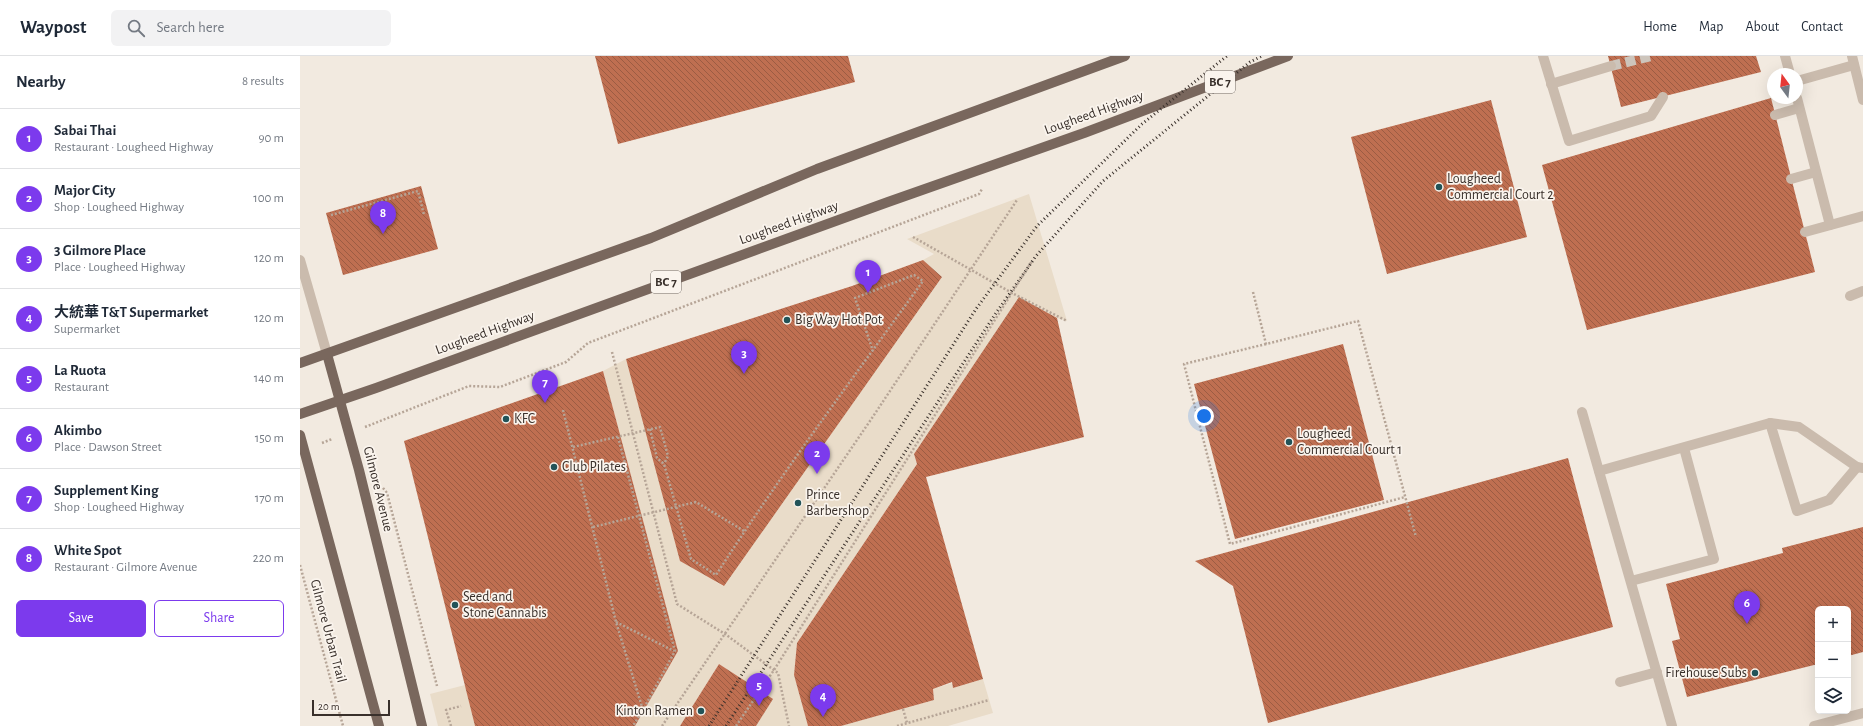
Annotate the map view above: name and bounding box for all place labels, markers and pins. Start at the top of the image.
place label: Lougheed Commercial Court 2 [1447,172,1554,202]
marker: Lougheed Commercial Court 2 [1434,182,1444,192]
pin: 8 [370,201,396,234]
pin: 1 [855,260,881,293]
place label: Big Way Hot Pot [795,313,883,327]
marker: Big Way Hot Pot [782,315,792,325]
pin: 3 [731,341,757,374]
pin: 7 [532,370,558,403]
place label: KFC [514,412,535,426]
marker: KFC [501,414,511,424]
place label: Lougheed Commercial Court 1 [1297,427,1402,457]
marker: Lougheed Commercial Court 1 [1284,437,1294,447]
pin: 2 [804,441,830,474]
place label: Club Pilates [562,460,626,474]
marker: Club Pilates [549,462,559,472]
place label: Prince Barbershop [806,488,869,518]
marker: Prince Barbershop [793,498,803,508]
place label: Seed and Stone Cannabis [463,590,547,620]
pin: 6 [1734,591,1760,624]
marker: Seed and Stone Cannabis [450,600,460,610]
place label: Firehouse Subs [1665,666,1747,680]
marker: Firehouse Subs [1750,668,1760,678]
pin: 5 [746,673,772,706]
pin: 4 [810,684,836,717]
place label: Kinton Ramen [615,704,693,718]
marker: Kinton Ramen [696,706,706,716]

